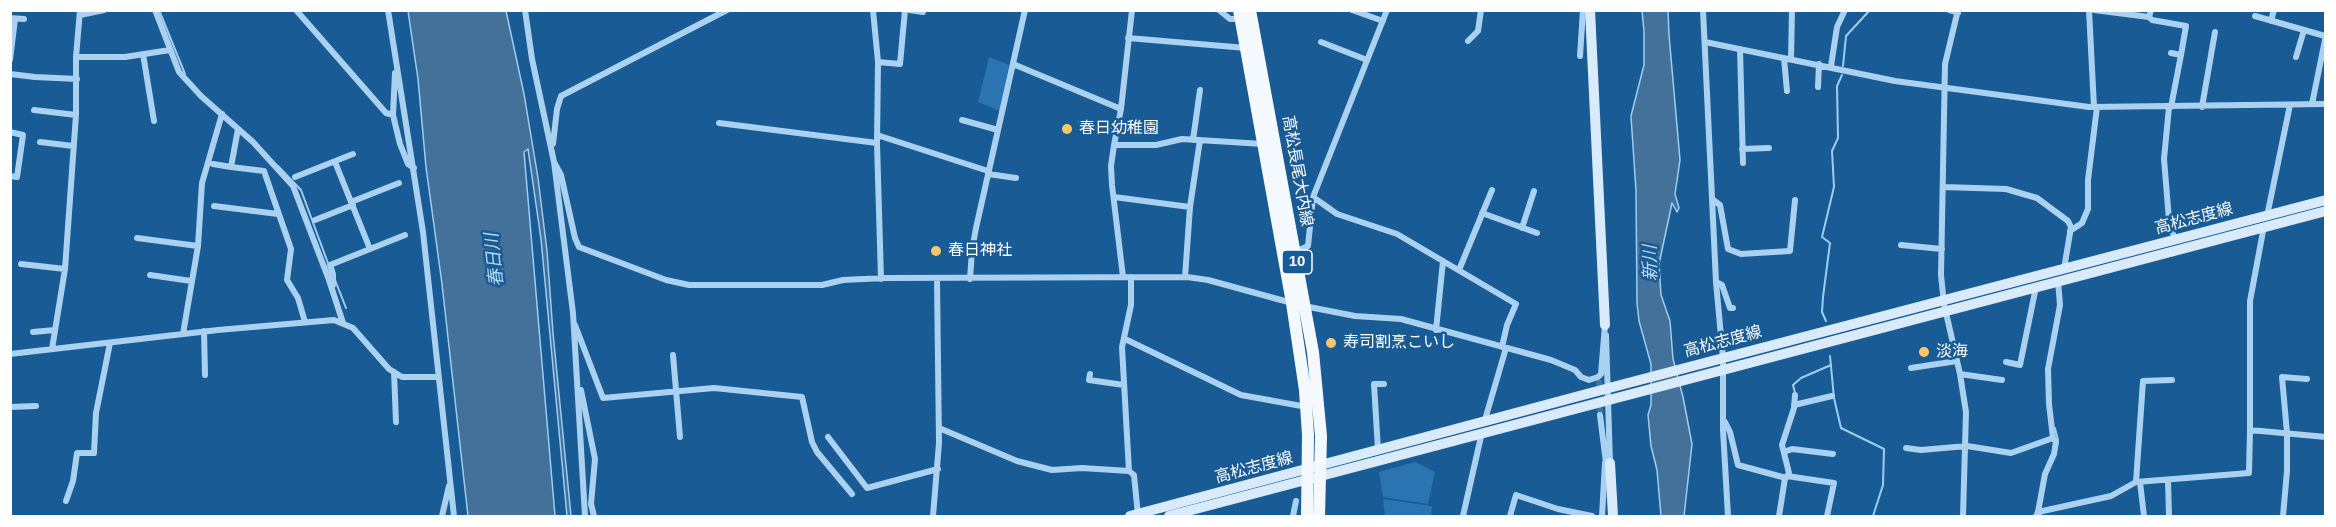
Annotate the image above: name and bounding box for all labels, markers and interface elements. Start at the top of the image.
street label: 高松長尾大内線 [1278,114,1316,228]
place label: 春日幼稚園 [1079,119,1159,139]
marker: 春日幼稚園 [1060,122,1074,136]
street label: 高松志度線 [2153,199,2235,239]
water label: 春日川 [481,232,509,288]
place label: 春日神社 [948,241,1012,261]
marker: 春日神社 [929,244,943,258]
water label: 新川 [1640,245,1662,281]
road number: 10 [1282,250,1312,274]
street label: 高松志度線 [1682,322,1764,362]
place label: 寿司割烹こいし [1343,333,1455,353]
marker: 寿司割烹こいし [1324,336,1338,350]
place label: 淡海 [1936,342,1968,362]
marker: 淡海 [1917,345,1931,359]
street label: 高松志度線 [1213,448,1295,488]

